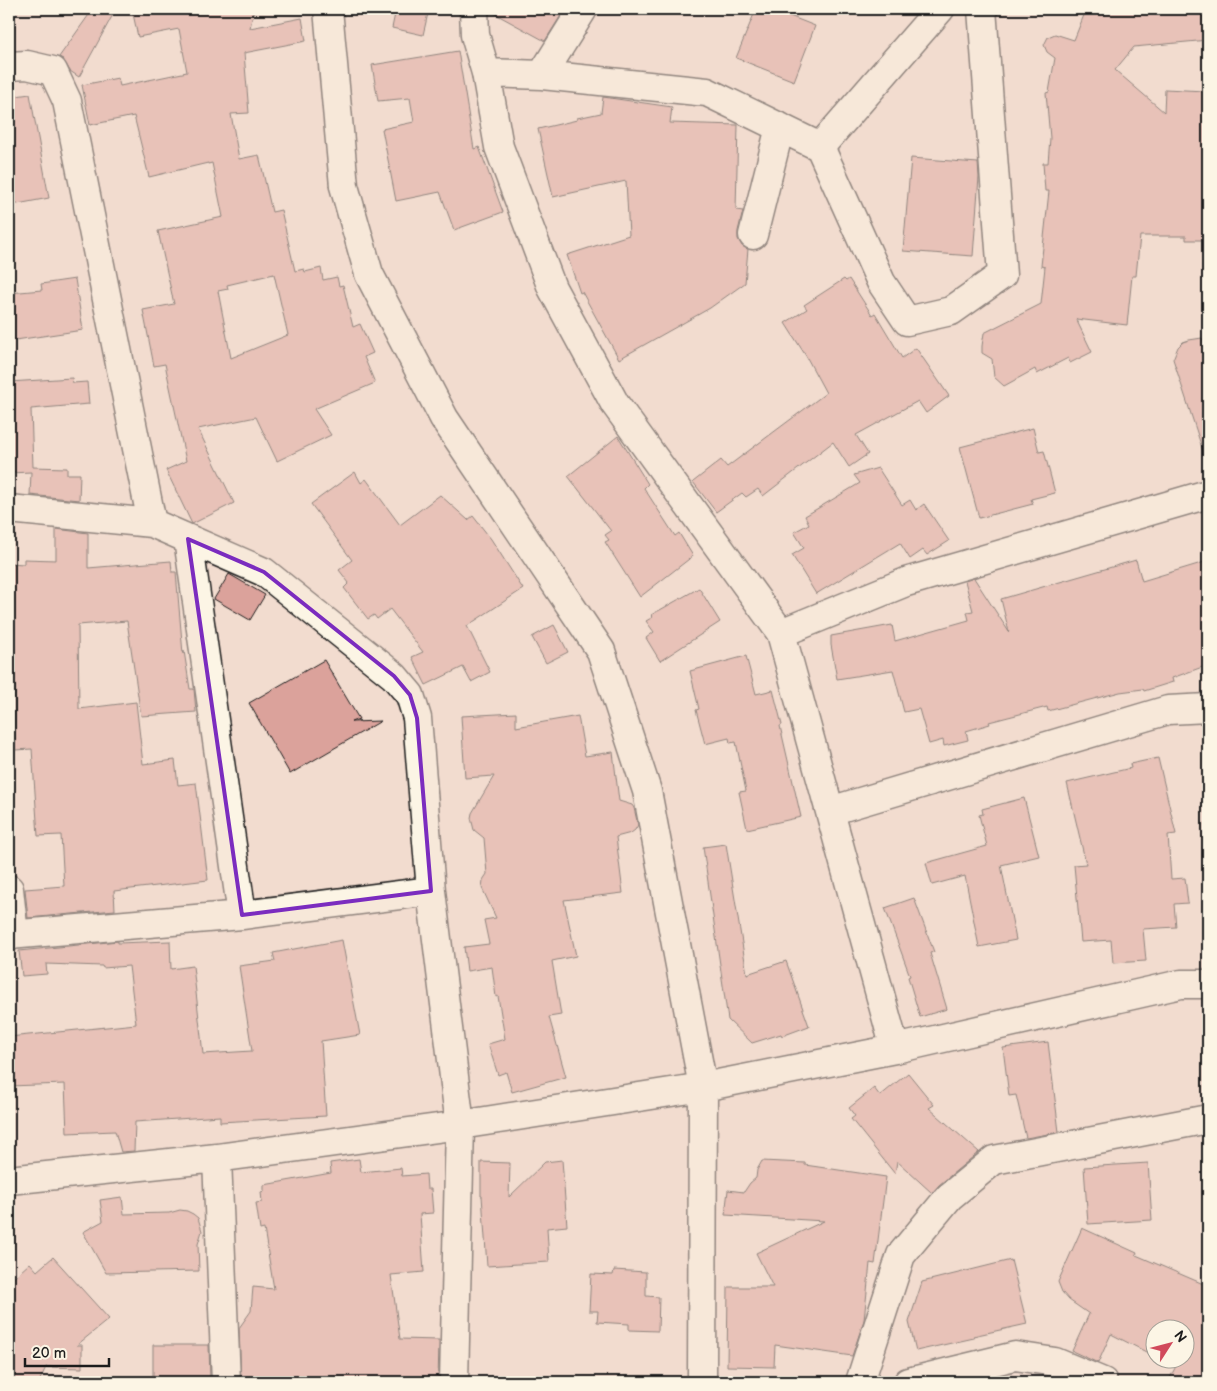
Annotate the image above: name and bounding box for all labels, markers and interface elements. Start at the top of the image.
north arrow [1144,1318,1194,1368]
text: N [1170,1327,1190,1346]
scale bar [25,1336,109,1368]
text: 20 m [32,1344,66,1363]

